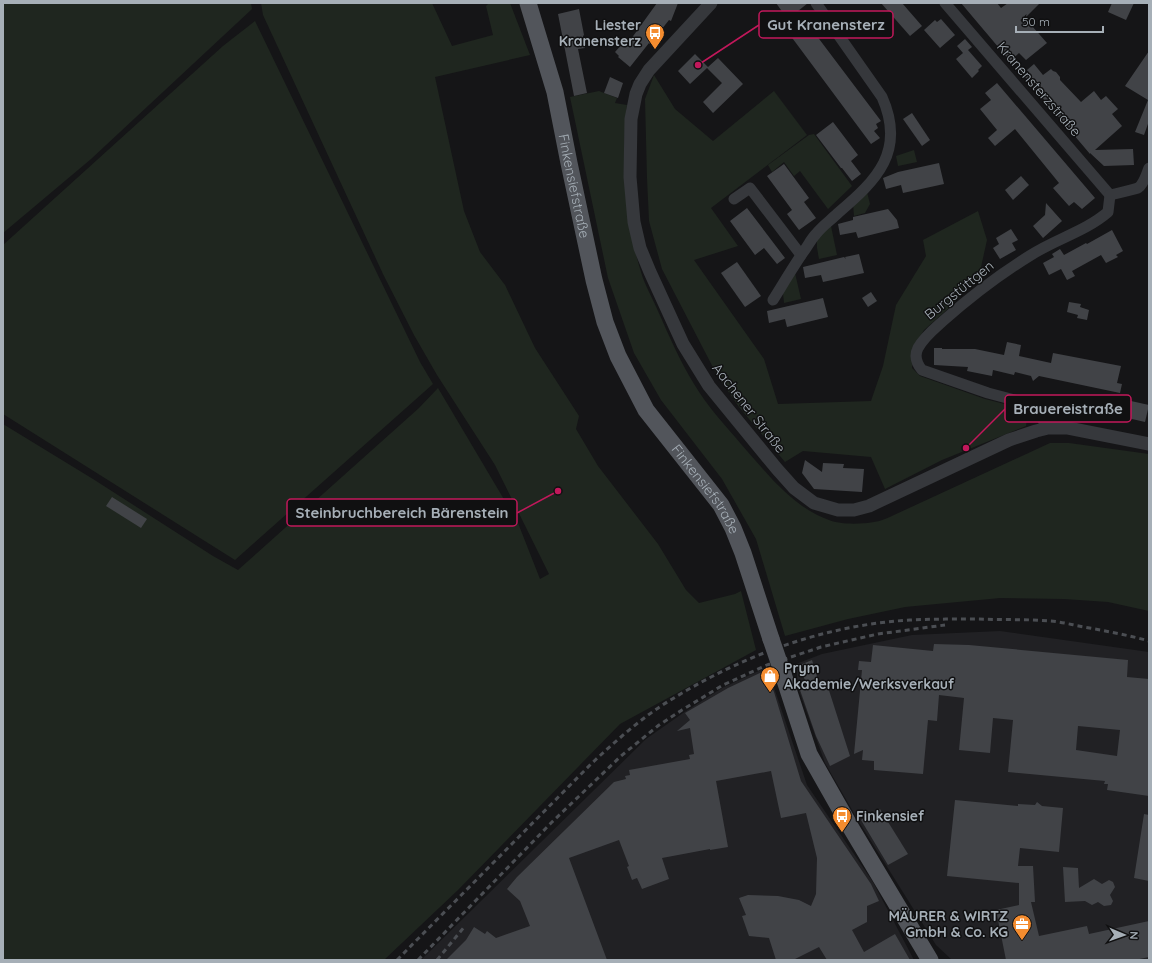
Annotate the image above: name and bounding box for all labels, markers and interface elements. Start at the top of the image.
scale bar [1016,8,1103,34]
callout: Gut Kranensterz [759,11,893,38]
text: 50 m [1022,14,1050,29]
text: Gut Kranensterz [767,15,885,34]
place label: Liester Kranensterz [559,16,641,50]
bus stop icon: Liester Kranensterz [644,22,666,50]
street label: Kranensterzstraße [993,38,1085,140]
street label: Finkensiefstraße [554,132,594,240]
street label: Burgstüttgen [921,257,997,323]
street label: Aachener Straße [708,360,790,457]
callout: Brauereistraße [1005,395,1131,422]
text: Brauereistraße [1013,399,1123,418]
street label: Finkensiefstraße [668,441,743,537]
callout: Steinbruchbereich Bärenstein [287,499,517,526]
text: Steinbruchbereich Bärenstein [295,503,509,522]
place label: Prym Akademie/Werksverkauf [784,659,955,693]
shop icon: Prym Akademie/Werksverkauf [759,665,781,693]
bus stop icon: Finkensief [831,805,853,833]
place label: Finkensief [856,807,925,825]
place label: MÄURER & WIRTZ GmbH & Co. KG [888,907,1008,941]
office icon: MÄURER & WIRTZ GmbH & Co. KG [1011,913,1033,941]
north arrow [1104,915,1144,955]
text: N [1127,931,1141,940]

